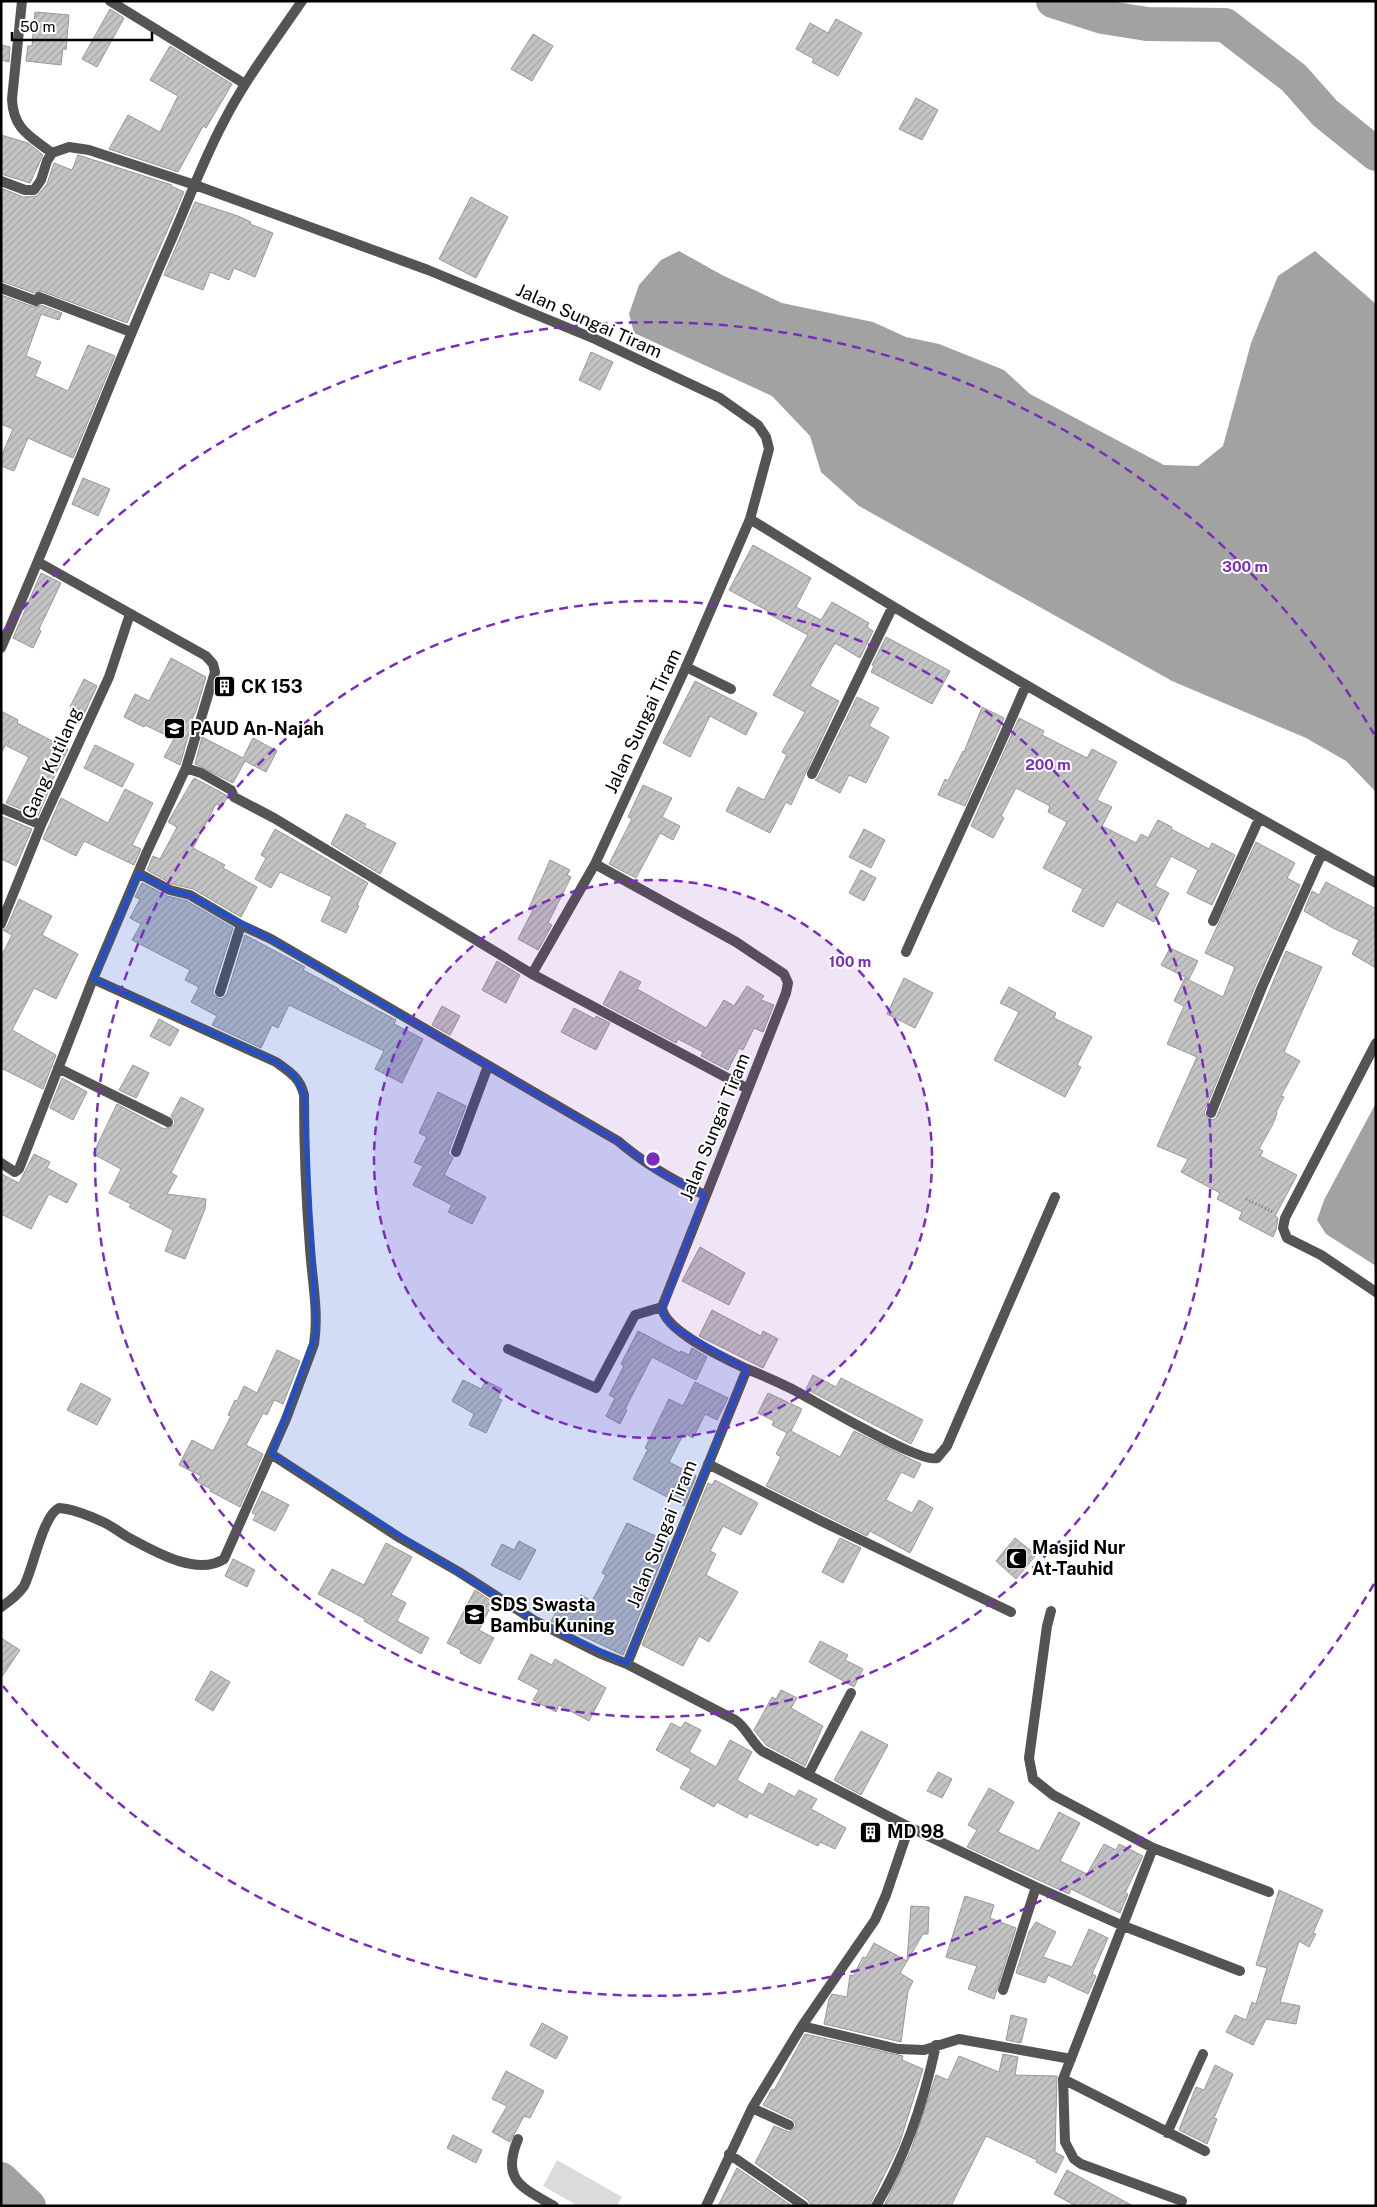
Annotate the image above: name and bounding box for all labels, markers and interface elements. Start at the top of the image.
scale bar [12,10,152,42]
text: 50 m [20,18,55,35]
street label: Jalan Sungai Tiram [513,279,665,362]
text: 300 m [1222,558,1268,575]
street label: Jalan Sungai Tiram [600,645,685,796]
building icon: CK 153 [213,675,237,699]
place label: CK 153 [241,676,303,697]
street label: Gang Kutilang [18,704,85,822]
school or university icon: PAUD An-Najah [162,717,186,741]
place label: PAUD An-Najah [190,718,324,739]
text: 200 m [1025,756,1071,773]
text: 100 m [829,953,871,970]
street label: Jalan Sungai Tiram [675,1050,754,1204]
centre of rings [644,1150,662,1168]
street label: Jalan Sungai Tiram [622,1457,701,1611]
place label: Masjid Nur At-Tauhid [1032,1537,1126,1579]
mosque icon: Masjid Nur At-Tauhid [1004,1546,1028,1570]
place label: SDS Swasta Bambu Kuning [490,1594,615,1636]
school or university icon: SDS Swasta Bambu Kuning [462,1603,486,1627]
building icon: MD 98 [859,1820,883,1844]
place label: MD 98 [887,1821,944,1842]

